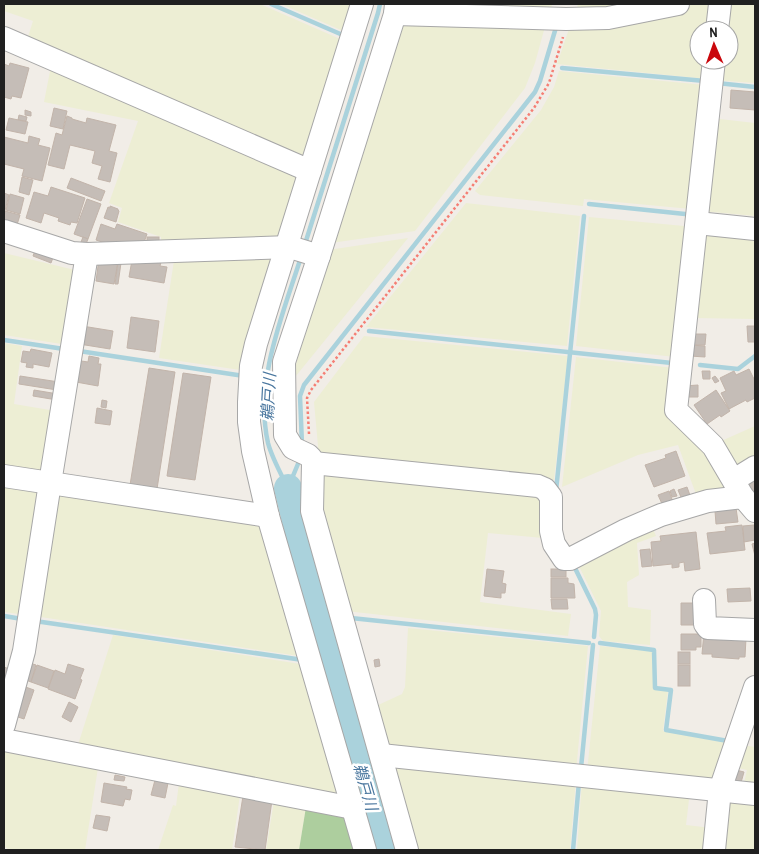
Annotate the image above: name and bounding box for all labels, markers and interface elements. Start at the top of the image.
north arrow [689,20,739,70]
text: N [709,23,718,41]
water label: 鵜戸川 [256,370,280,422]
water label: 鵜戸川 [349,761,384,815]

